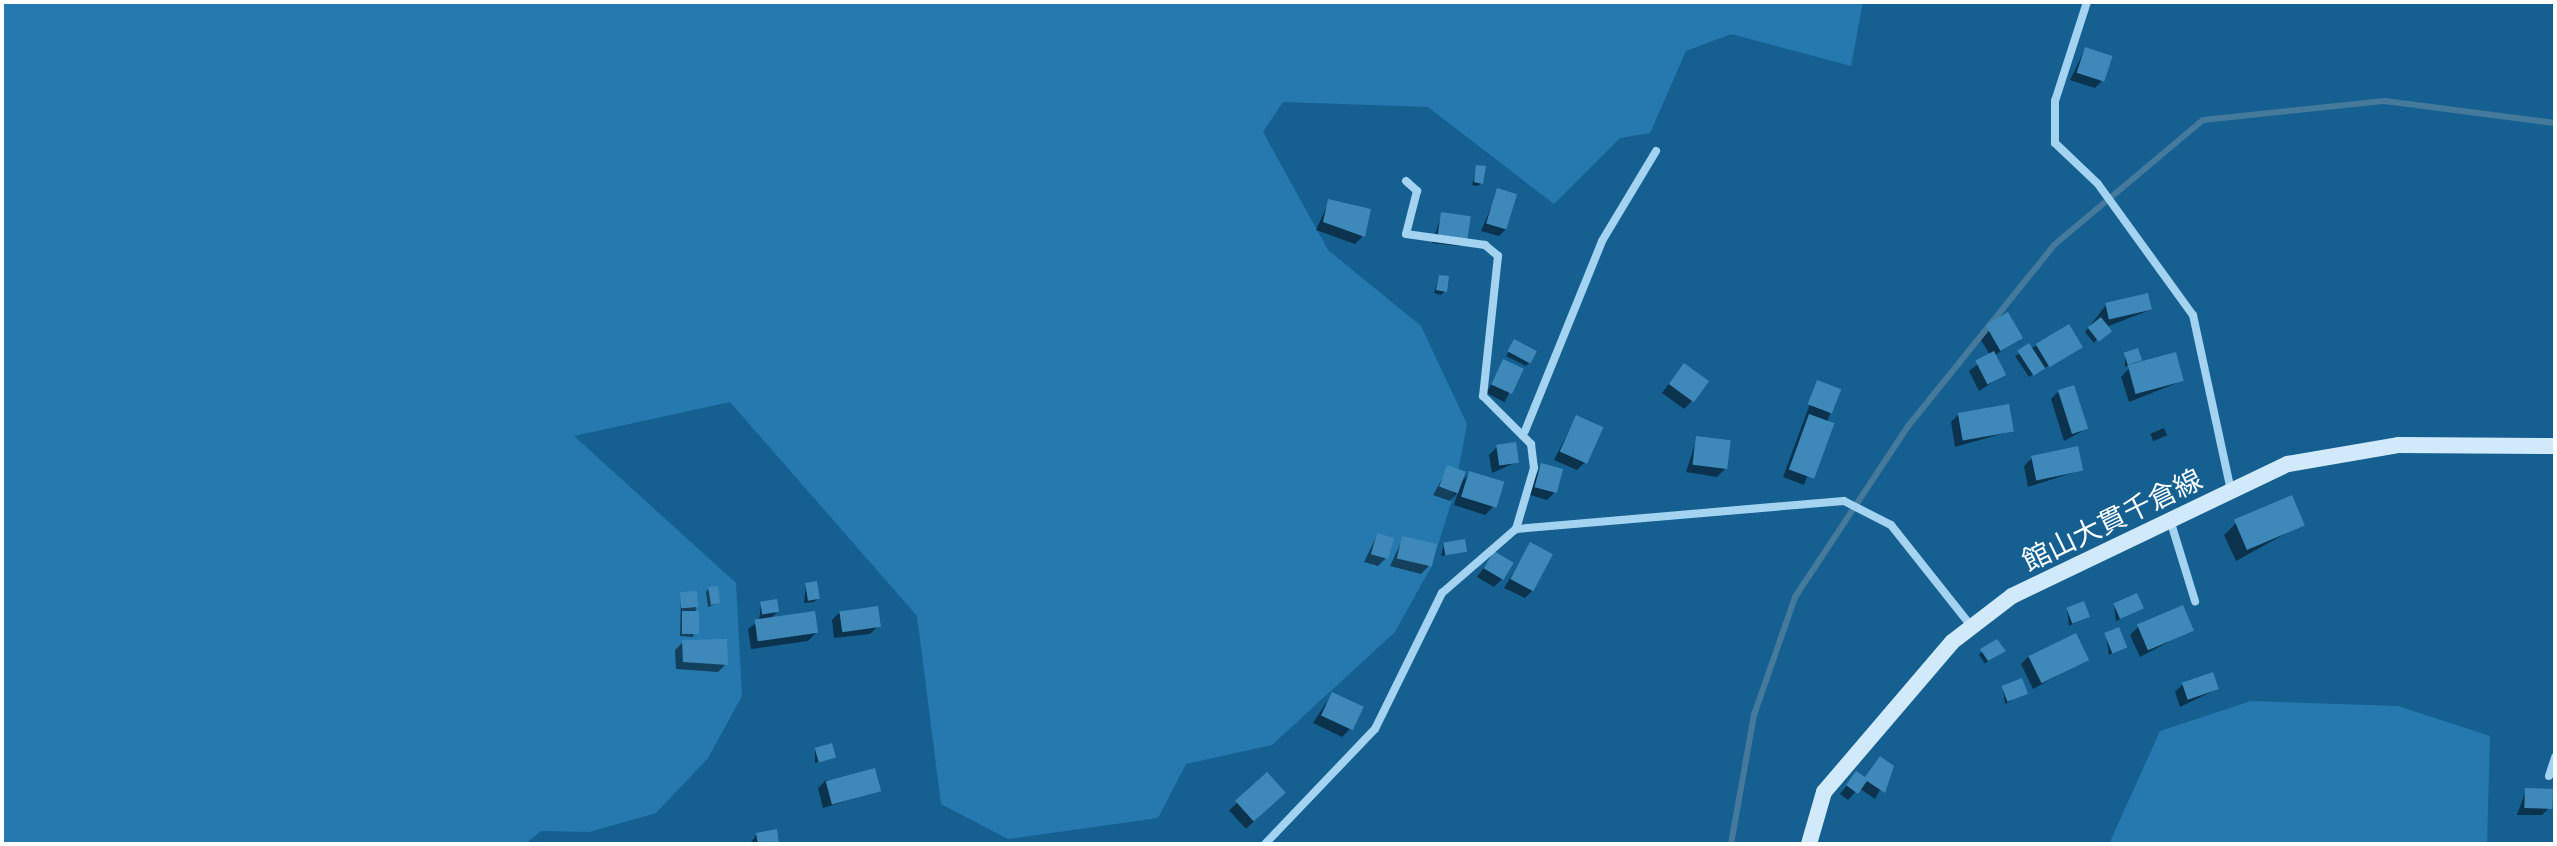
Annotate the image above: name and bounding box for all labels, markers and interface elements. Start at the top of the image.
street label: 館山大貫千倉線 [2017,462,2207,578]

